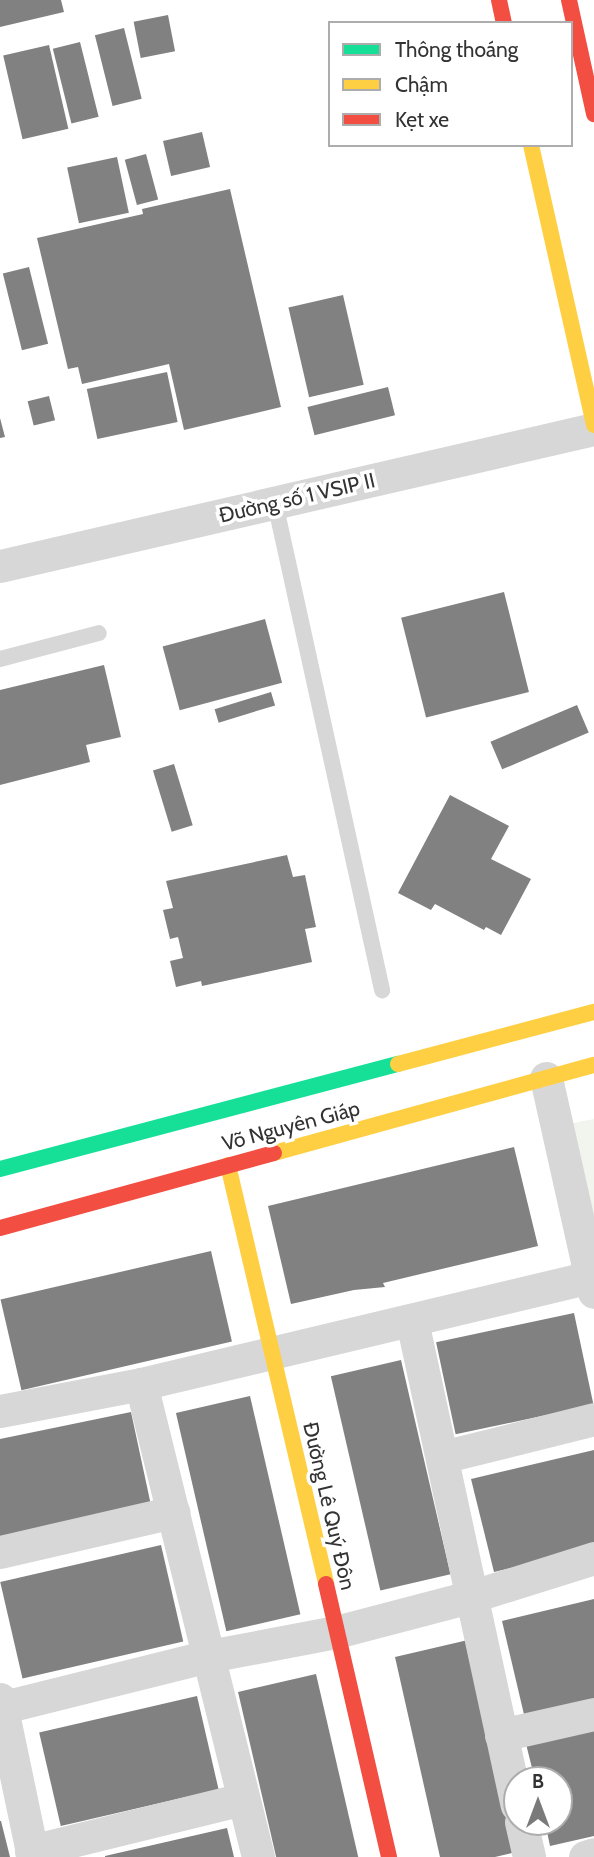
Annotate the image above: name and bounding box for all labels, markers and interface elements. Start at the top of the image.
legend [328,21,573,147]
text: Thông thoáng [395,37,518,62]
text: Chậm [395,72,448,97]
text: Kẹt xe [395,107,449,132]
street label: Đường số 1 VSIP II [217,468,377,528]
street label: Võ Nguyên Giáp [219,1096,363,1156]
street label: Đường Lê Quý Đôn [297,1420,361,1592]
north arrow [503,1766,573,1836]
text: B [532,1770,544,1793]

